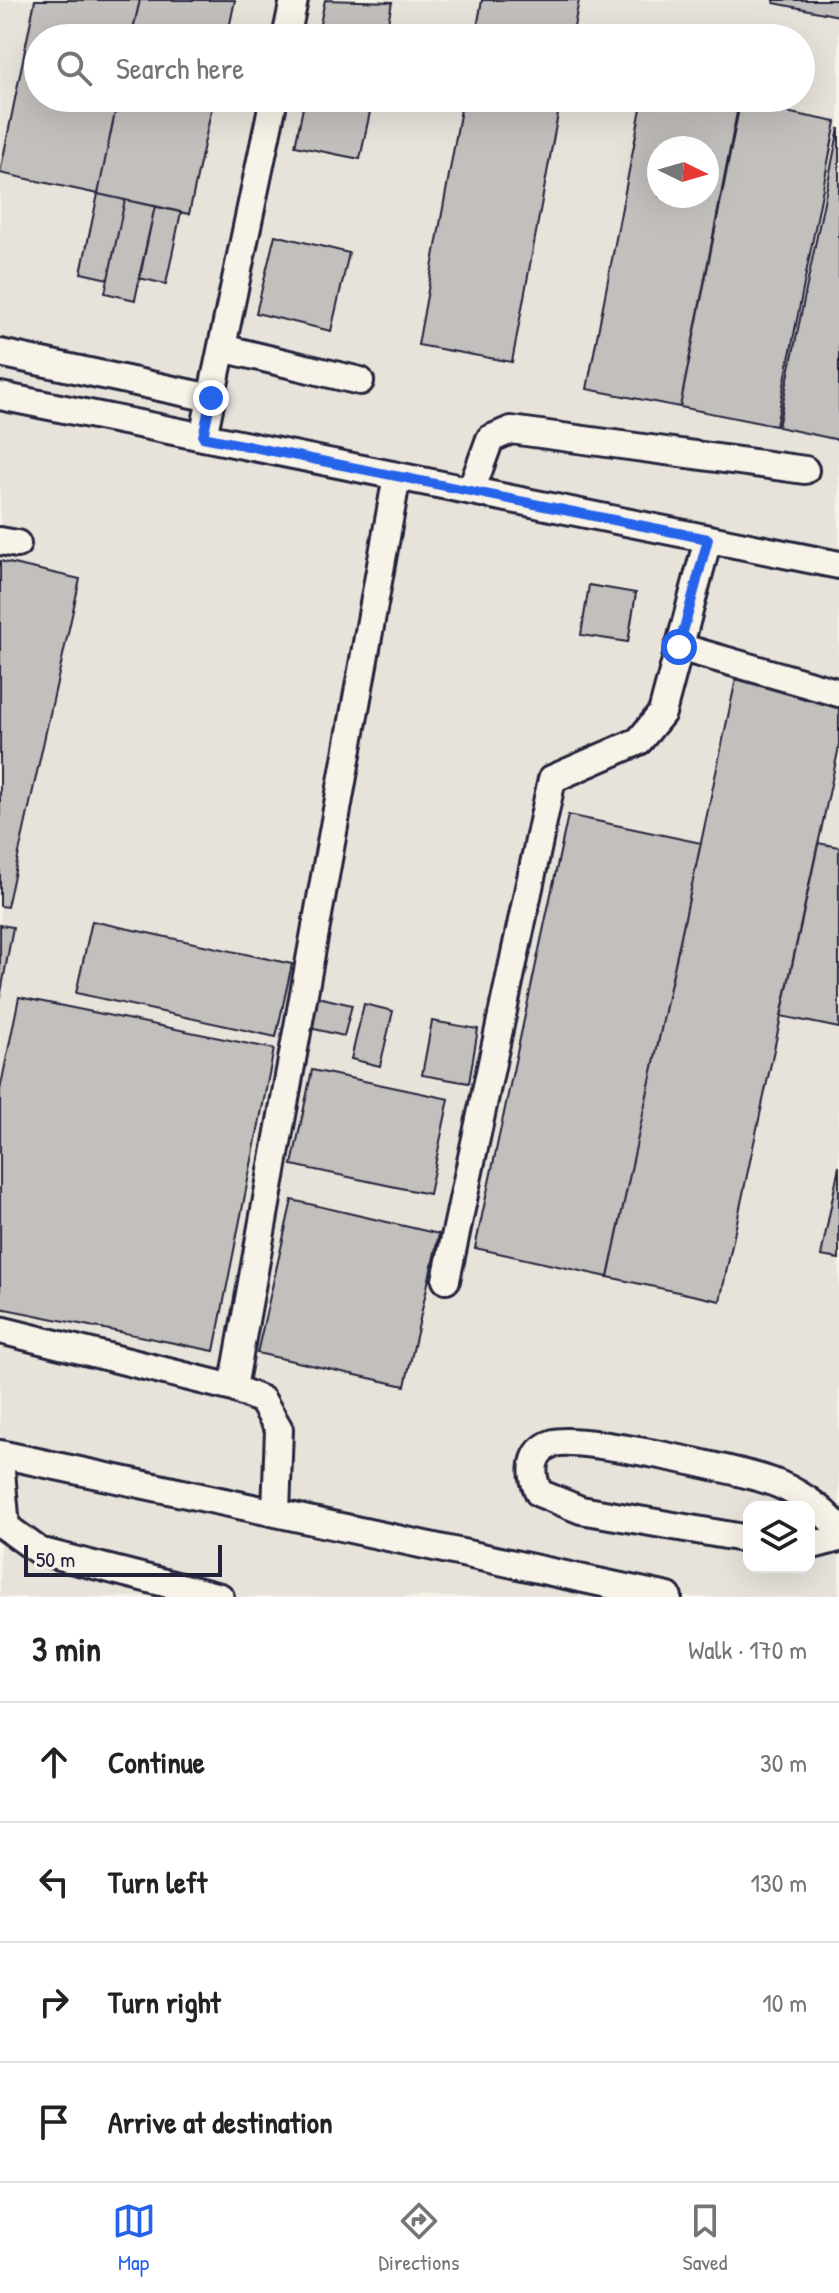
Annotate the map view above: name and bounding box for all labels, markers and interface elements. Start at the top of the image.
search box [24,24,815,112]
icon: search [52,46,96,90]
text: Search here [116,48,244,88]
north arrow [647,136,719,208]
route end [193,380,229,416]
route start [661,629,697,665]
map controls [743,1501,815,1573]
button: layers [743,1501,815,1573]
scale bar [24,1541,222,1577]
text: 50 m [36,1544,75,1574]
text: 3 min [32,1626,101,1672]
text: Walk · 170 m [688,1632,807,1667]
icon: ahead [32,1740,76,1784]
text: Continue [108,1742,205,1782]
text: 30 m [760,1745,807,1780]
icon: left [32,1860,76,1904]
text: Turn left [108,1862,207,1902]
text: 130 m [751,1865,807,1900]
icon: right [32,1980,76,2024]
text: Turn right [108,1982,221,2022]
text: 10 m [762,1985,807,2020]
icon: arrive [32,2100,76,2144]
text: Arrive at destination [108,2102,333,2142]
tab: Map [112,2199,156,2277]
tab: Directions [379,2199,460,2277]
tab: Saved [683,2199,727,2277]

